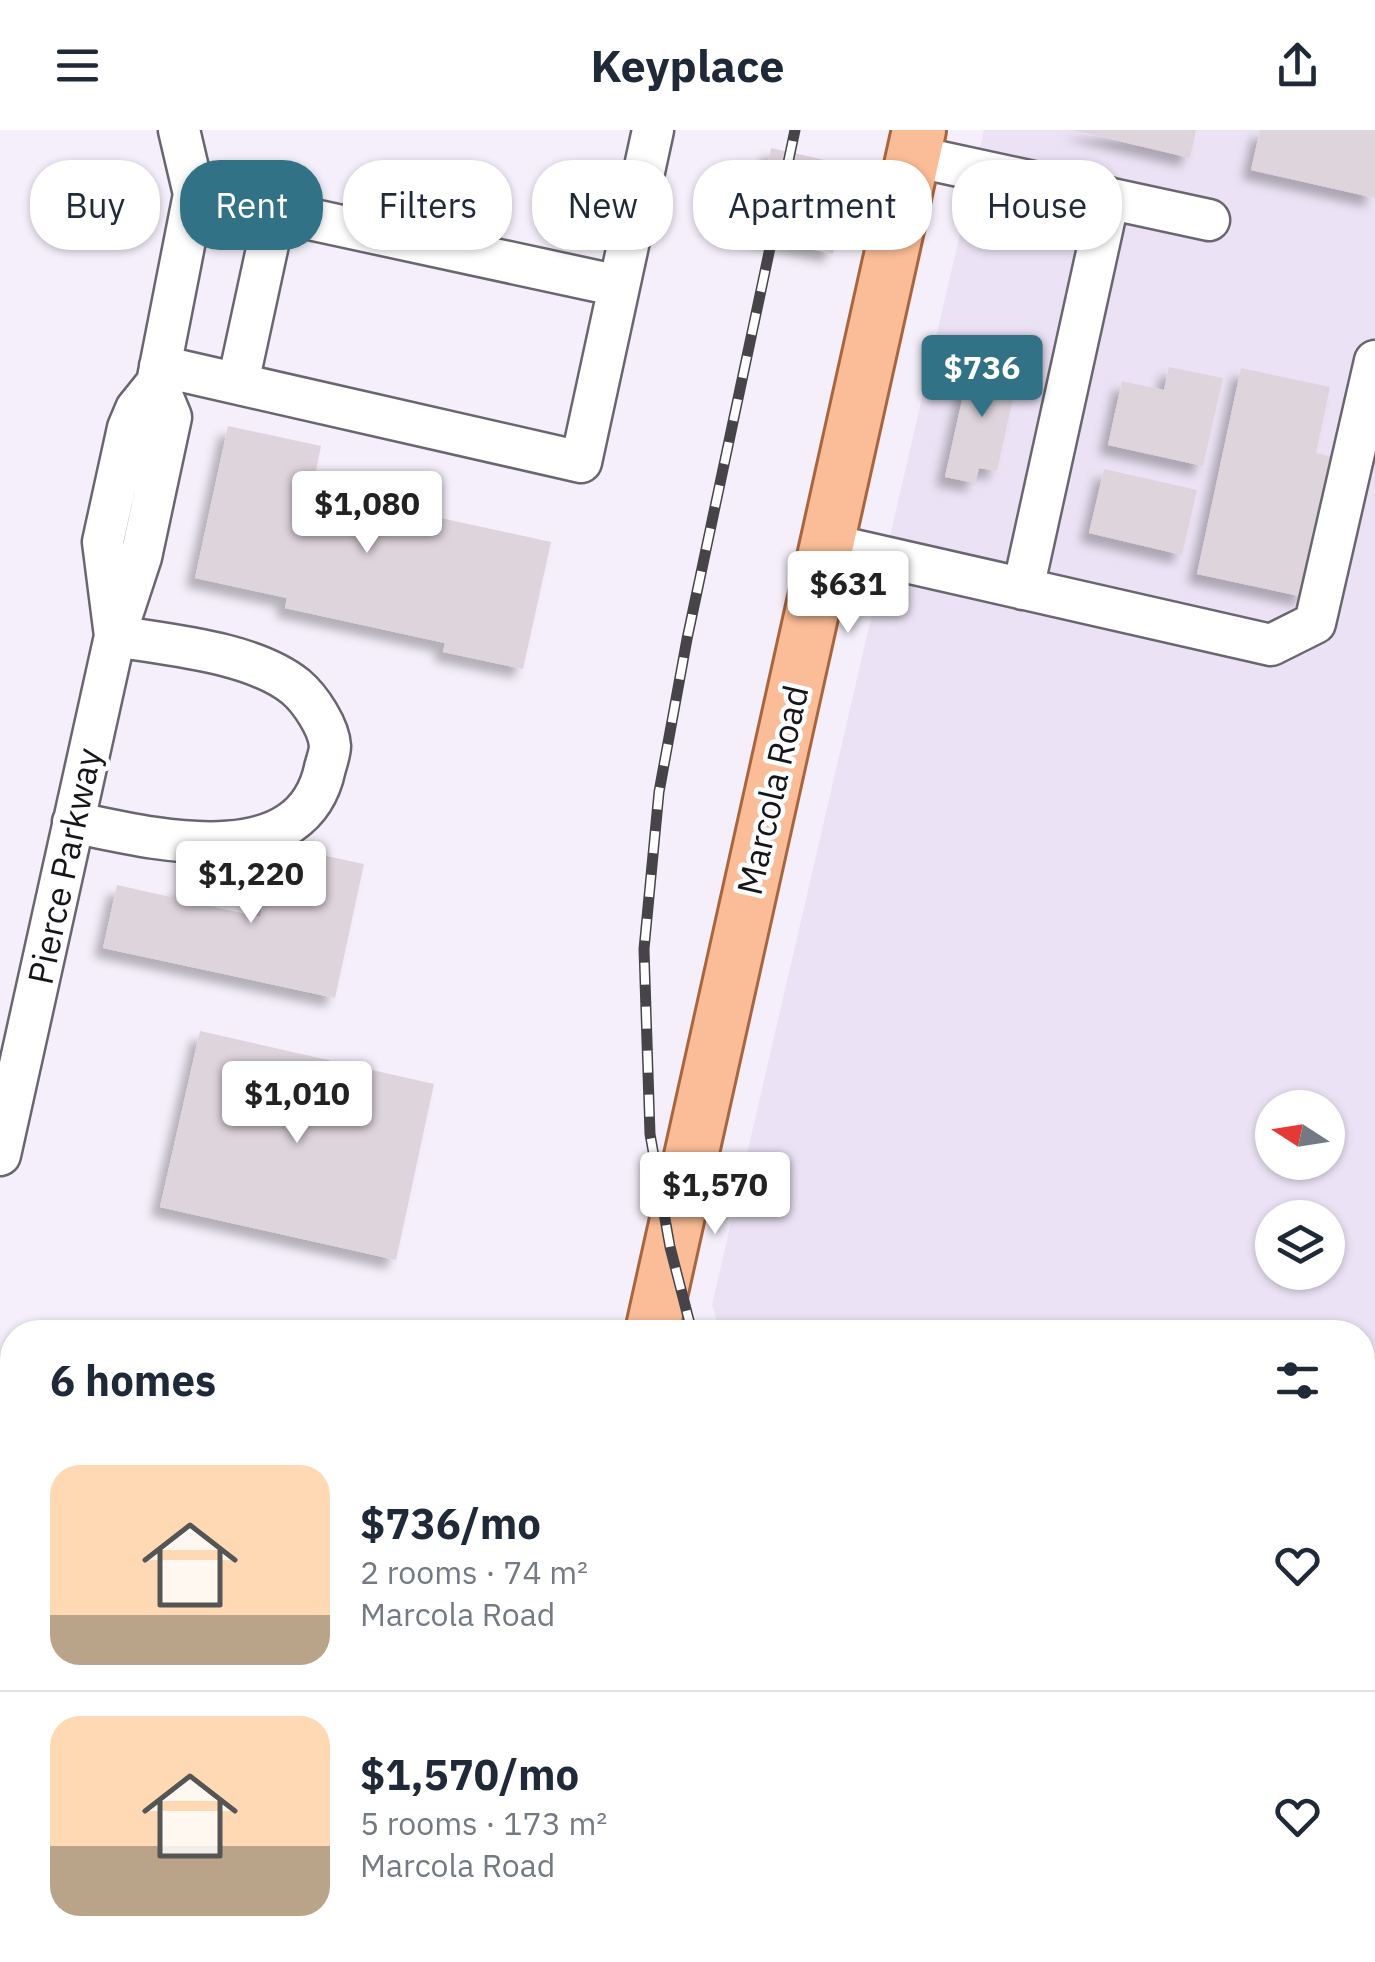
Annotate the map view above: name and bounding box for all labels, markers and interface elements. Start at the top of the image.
text: Keyplace [590,36,785,94]
icon: menu [50,38,105,93]
icon: share [1270,38,1325,93]
chip: Buy [30,160,160,250]
chip: Rent [180,160,323,250]
chip: Filters [343,160,512,250]
chip: New [532,160,673,250]
chip: Apartment [693,160,932,250]
chip: House [952,160,1122,250]
pin: $736 [923,335,1041,420]
text: $736 [944,346,1020,388]
pin: $1,080 [286,471,448,556]
text: $1,080 [314,482,420,524]
pin: $631 [789,551,907,636]
text: $631 [810,562,886,604]
street label: Marcola Road [726,681,818,899]
street label: Pierce Parkway [17,744,111,988]
pin: $1,220 [170,841,332,926]
text: $1,220 [198,852,304,894]
pin: $1,010 [216,1061,378,1146]
text: $1,010 [244,1072,350,1114]
north arrow [1255,1090,1345,1180]
map controls [1255,1090,1345,1290]
pin: $1,570 [634,1152,796,1237]
text: $1,570 [662,1163,768,1205]
button: layers [1255,1200,1345,1290]
text: 6 homes [50,1353,216,1408]
icon: filters [1270,1353,1325,1408]
text: $736/mo [360,1496,541,1551]
icon: home [130,1505,250,1625]
icon: heart [1270,1538,1325,1593]
text: 2 rooms · 74 m² [360,1551,588,1593]
text: Marcola Road [360,1593,555,1635]
text: $1,570/mo [360,1747,579,1802]
icon: home [130,1756,250,1876]
icon: heart [1270,1789,1325,1844]
text: 5 rooms · 173 m² [360,1802,607,1844]
text: Marcola Road [360,1844,555,1886]

